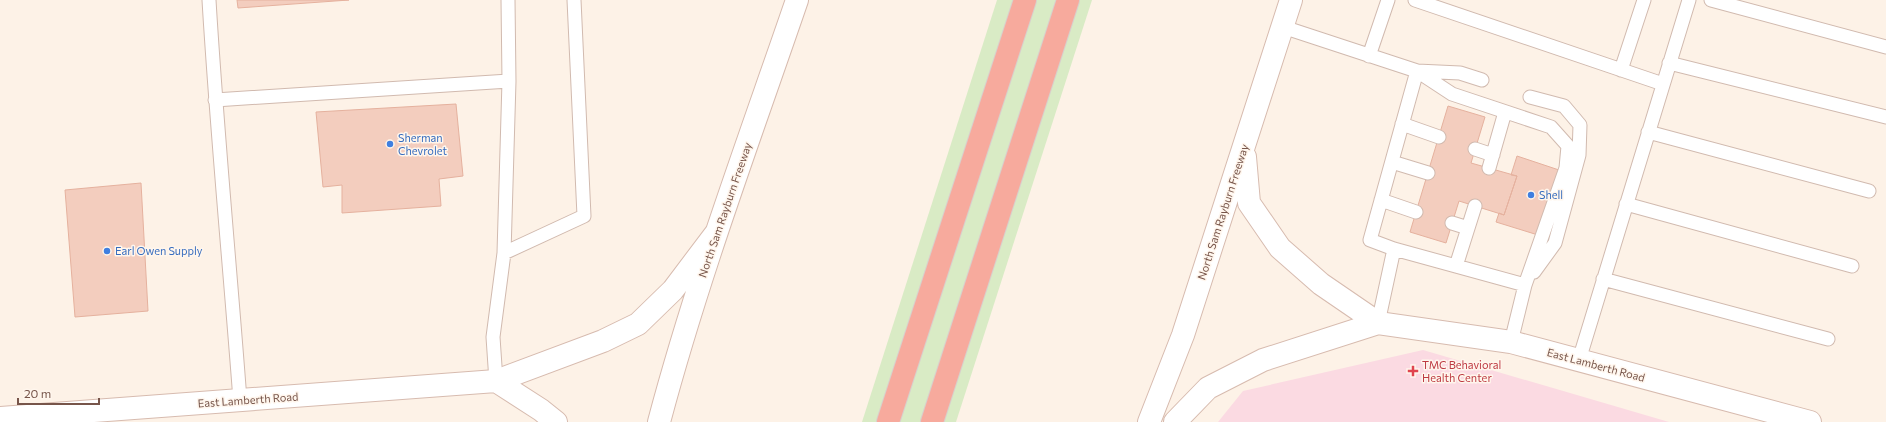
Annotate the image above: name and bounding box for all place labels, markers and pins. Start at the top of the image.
place label: Sherman Chevrolet [398,131,447,157]
marker: Sherman Chevrolet [385,139,395,149]
place label: Shell [1539,188,1563,201]
marker: Shell [1526,190,1536,200]
place label: Earl Owen Supply [115,244,203,257]
marker: Earl Owen Supply [102,246,112,256]
place label: TMC Behavioral Health Center [1422,358,1501,384]
marker: TMC Behavioral Health Center [1407,365,1419,377]

